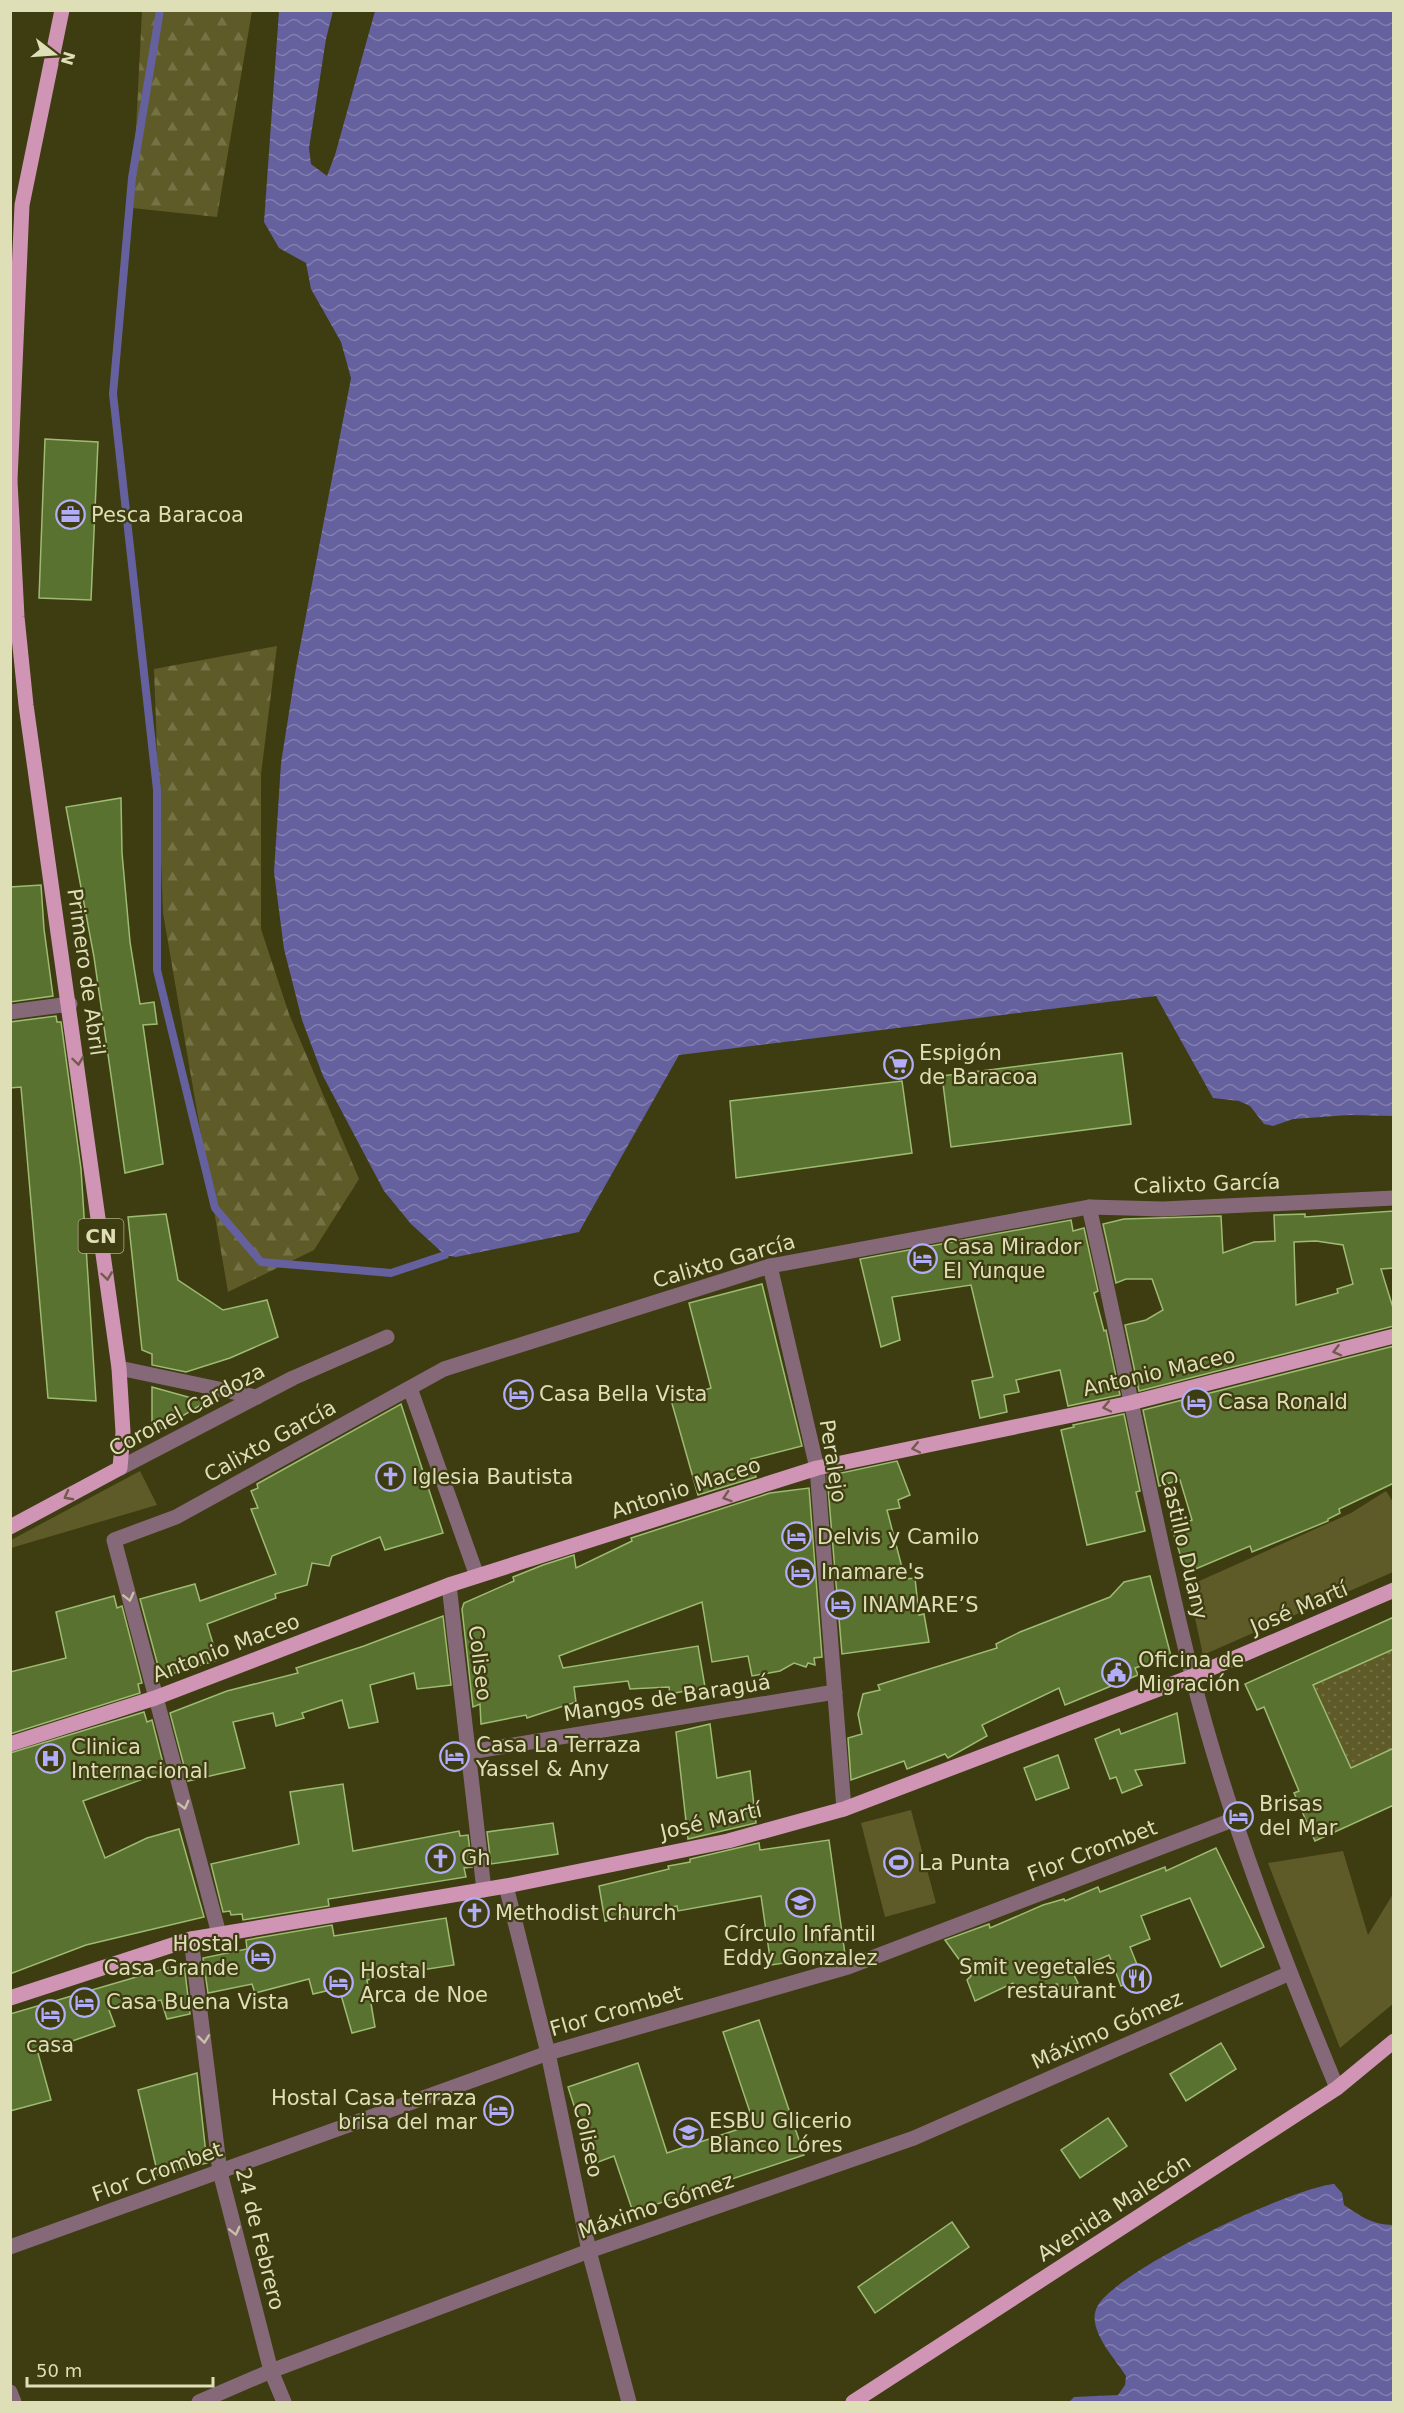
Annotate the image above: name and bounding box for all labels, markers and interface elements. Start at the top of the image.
north arrow [24,24,84,84]
text: N [57,49,79,67]
office icon: Pesca Baracoa [54,499,86,531]
place label: Pesca Baracoa [91,503,244,527]
street label: Primero de Abril [62,887,110,1057]
place label: Espigón de Baracoa [919,1041,1038,1089]
supermarket icon: Espigón de Baracoa [882,1049,914,1081]
one-way arrow [71,1057,83,1066]
street label: Calixto García [1133,1169,1281,1199]
road number: CN [78,1219,124,1253]
street label: Calixto García [650,1229,798,1293]
place label: Casa Mirador El Yunque [943,1235,1082,1283]
hotel icon: Casa Mirador El Yunque [906,1243,938,1275]
one-way arrow [100,1271,112,1280]
street label: Antonio Maceo [1080,1343,1238,1401]
one-way arrow [1332,1343,1342,1356]
street label: Coronel Cardoza [105,1359,269,1461]
hotel icon: Casa Bella Vista [502,1378,534,1410]
place label: Casa Bella Vista [539,1382,707,1406]
hotel icon: Casa Ronald [1181,1386,1213,1418]
place label: Casa Ronald [1218,1390,1348,1414]
street label: Calixto García [200,1395,340,1487]
one-way arrow [1102,1400,1112,1413]
street label: Peralejo [815,1418,851,1504]
one-way arrow [911,1440,921,1453]
street label: Antonio Maceo [608,1453,764,1523]
church icon: Iglesia Bautista [375,1461,407,1493]
place label: Iglesia Bautista [412,1465,573,1489]
street label: Castillo Duany [1155,1468,1213,1622]
one-way arrow [64,1489,75,1500]
one-way arrow [722,1489,733,1502]
hotel icon: Delvis y Camilo [780,1521,812,1553]
place label: Delvis y Camilo [817,1525,979,1549]
hotel icon: Inamare's [784,1556,816,1588]
place label: Inamare's [821,1560,925,1584]
street label: José Martí [1245,1576,1352,1640]
hotel icon: INAMARE’S [825,1589,857,1621]
one-way arrow [121,1591,134,1601]
place label: INAMARE’S [862,1593,979,1617]
street label: Antonio Maceo [149,1609,303,1687]
street label: Coliseo [463,1624,497,1702]
place label: Oficina de Migración [1138,1648,1244,1696]
public building icon: Oficina de Migración [1101,1656,1133,1688]
street label: Mangos de Baraguá [562,1670,772,1726]
place label: Casa La Terraza Yassel & Any [475,1733,641,1781]
place label: Clinica Internacional [71,1735,208,1783]
hotel icon: Casa La Terraza Yassel & Any [439,1741,471,1773]
hospital icon: Clinica Internacional [34,1743,66,1775]
place label: Brisas del Mar [1259,1792,1338,1840]
street label: José Martí [656,1797,765,1845]
one-way arrow [177,1799,189,1810]
hotel icon: Brisas del Mar [1222,1800,1254,1832]
street label: Flor Crombet [1024,1815,1160,1887]
church icon: Gh [424,1842,456,1874]
place label: Gh [461,1846,491,1870]
sports icon: La Punta [882,1847,914,1879]
place label: La Punta [919,1851,1010,1875]
school or university icon: Círculo Infantil Eddy Gonzalez [784,1887,816,1919]
church icon: Methodist church [458,1897,490,1929]
place label: Methodist church [495,1901,677,1925]
place label: Círculo Infantil Eddy Gonzalez [722,1922,878,1970]
place label: Hostal Casa Grande [104,1932,239,1980]
hotel icon: Hostal Casa Grande [244,1940,276,1972]
place label: Smit vegetales restaurant [959,1955,1116,2003]
place label: Hostal Arca de Noe [360,1959,488,2007]
restaurant icon: Smit vegetales restaurant [1121,1963,1153,1995]
hotel icon: Hostal Arca de Noe [323,1967,355,1999]
street label: Flor Crombet [547,1981,685,2041]
hotel icon: Casa Buena Vista [69,1986,101,2018]
street label: Máximo Gómez [1028,1986,1186,2074]
place label: Casa Buena Vista [106,1990,289,2014]
hotel icon: casa [34,1998,66,2030]
place label: casa [26,2033,74,2057]
one-way arrow [197,2034,209,2043]
place label: Hostal Casa terraza brisa del mar [271,2086,477,2134]
hotel icon: Hostal Casa terraza brisa del mar [482,2094,514,2126]
street label: Coliseo [568,2100,608,2180]
place label: ESBU Glicerio Blanco Lóres [709,2109,852,2157]
school or university icon: ESBU Glicerio Blanco Lóres [672,2117,704,2149]
street label: Flor Crombet [89,2137,225,2207]
street label: Avenida Malecón [1033,2149,1195,2267]
street label: 24 de Febrero [231,2165,289,2313]
street label: Máximo Gómez [575,2168,737,2244]
one-way arrow [228,2226,241,2236]
scale bar [27,2350,213,2388]
text: 50 m [36,2360,82,2381]

